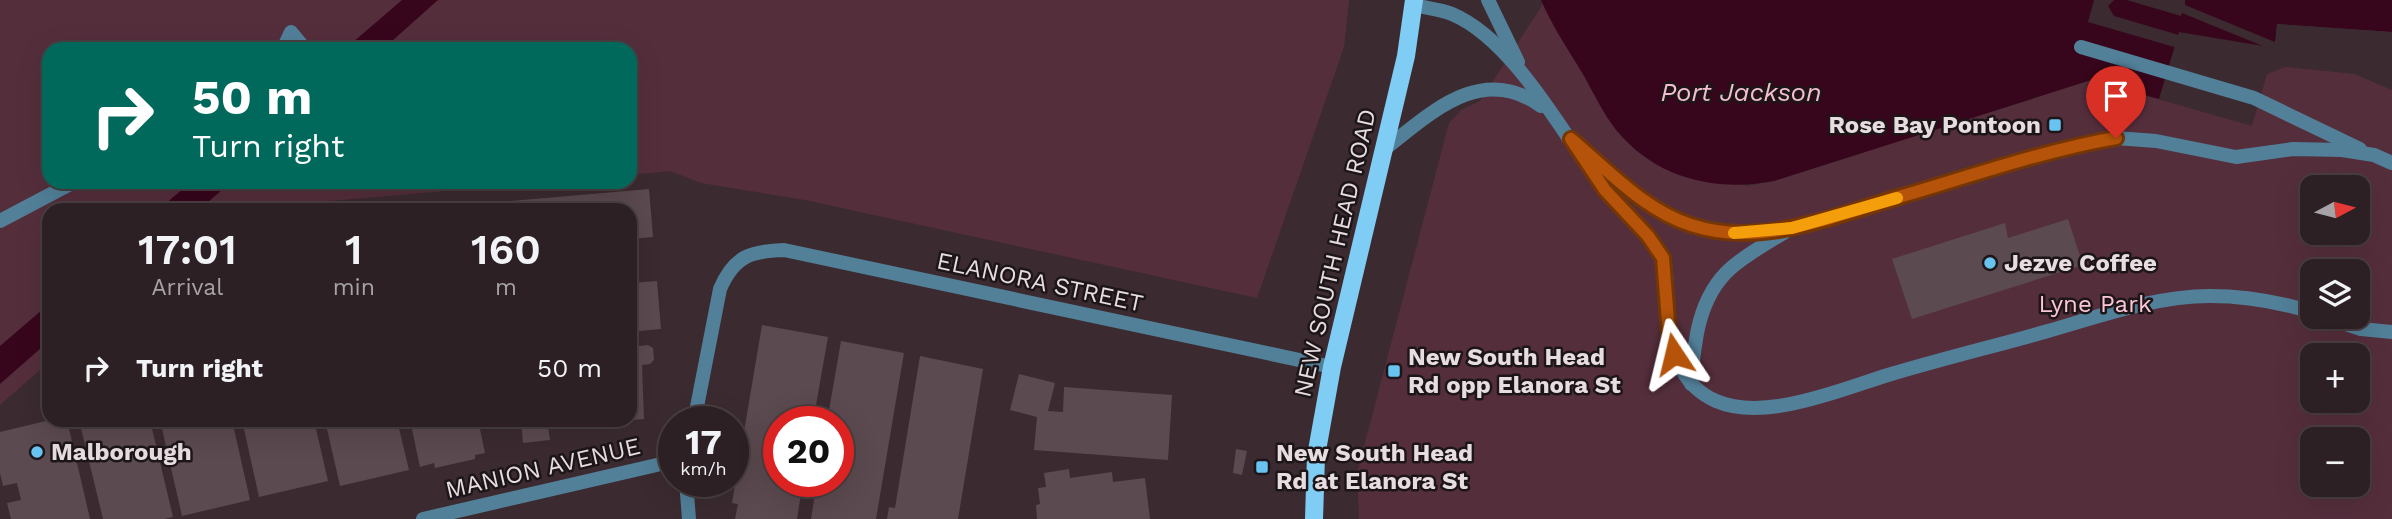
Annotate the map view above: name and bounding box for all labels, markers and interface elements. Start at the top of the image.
pin [2086,66,2146,138]
text: 50 m [192,68,312,126]
icon: right [77,70,168,161]
water label: Port Jackson [1660,77,1822,107]
icon: arrive [2097,77,2135,115]
street label: NEW SOUTH HEAD ROAD [1288,106,1382,400]
place label: Rose Bay Pontoon [1828,111,2041,139]
marker: Rose Bay Pontoon [2047,117,2063,133]
text: Turn right [192,127,344,165]
north arrow [2300,175,2370,245]
map controls [2300,175,2370,497]
text: 17:01 [138,225,237,274]
text: 1 [345,225,363,274]
text: 160 [471,225,541,274]
street label: ELANORA STREET [934,246,1146,318]
place label: Jezve Coffee [2004,249,2157,277]
marker: Jezve Coffee [1982,255,1998,271]
button: layers [2300,259,2370,329]
text: Arrival [151,274,223,301]
text: min [333,274,375,301]
text: m [495,274,517,301]
park label: Lyne Park [2038,290,2152,318]
position arrow [1637,317,1711,391]
place label: New South Head Rd opp Elanora St [1408,343,1621,399]
button: + [2300,343,2370,413]
icon: right [77,349,115,387]
text: Turn right [136,353,263,383]
text: 50 m [537,353,602,383]
marker: New South Head Rd opp Elanora St [1386,363,1402,379]
speed limit sign: 20 [763,406,854,497]
text: 17 [685,421,722,463]
button: − [2300,427,2370,497]
street label: MANION AVENUE [443,432,643,504]
place label: Malborough [51,438,192,466]
place label: New South Head Rd at Elanora St [1276,439,1473,495]
marker: Malborough [29,444,45,460]
text: km/h [680,458,727,479]
marker: New South Head Rd at Elanora St [1254,459,1270,475]

